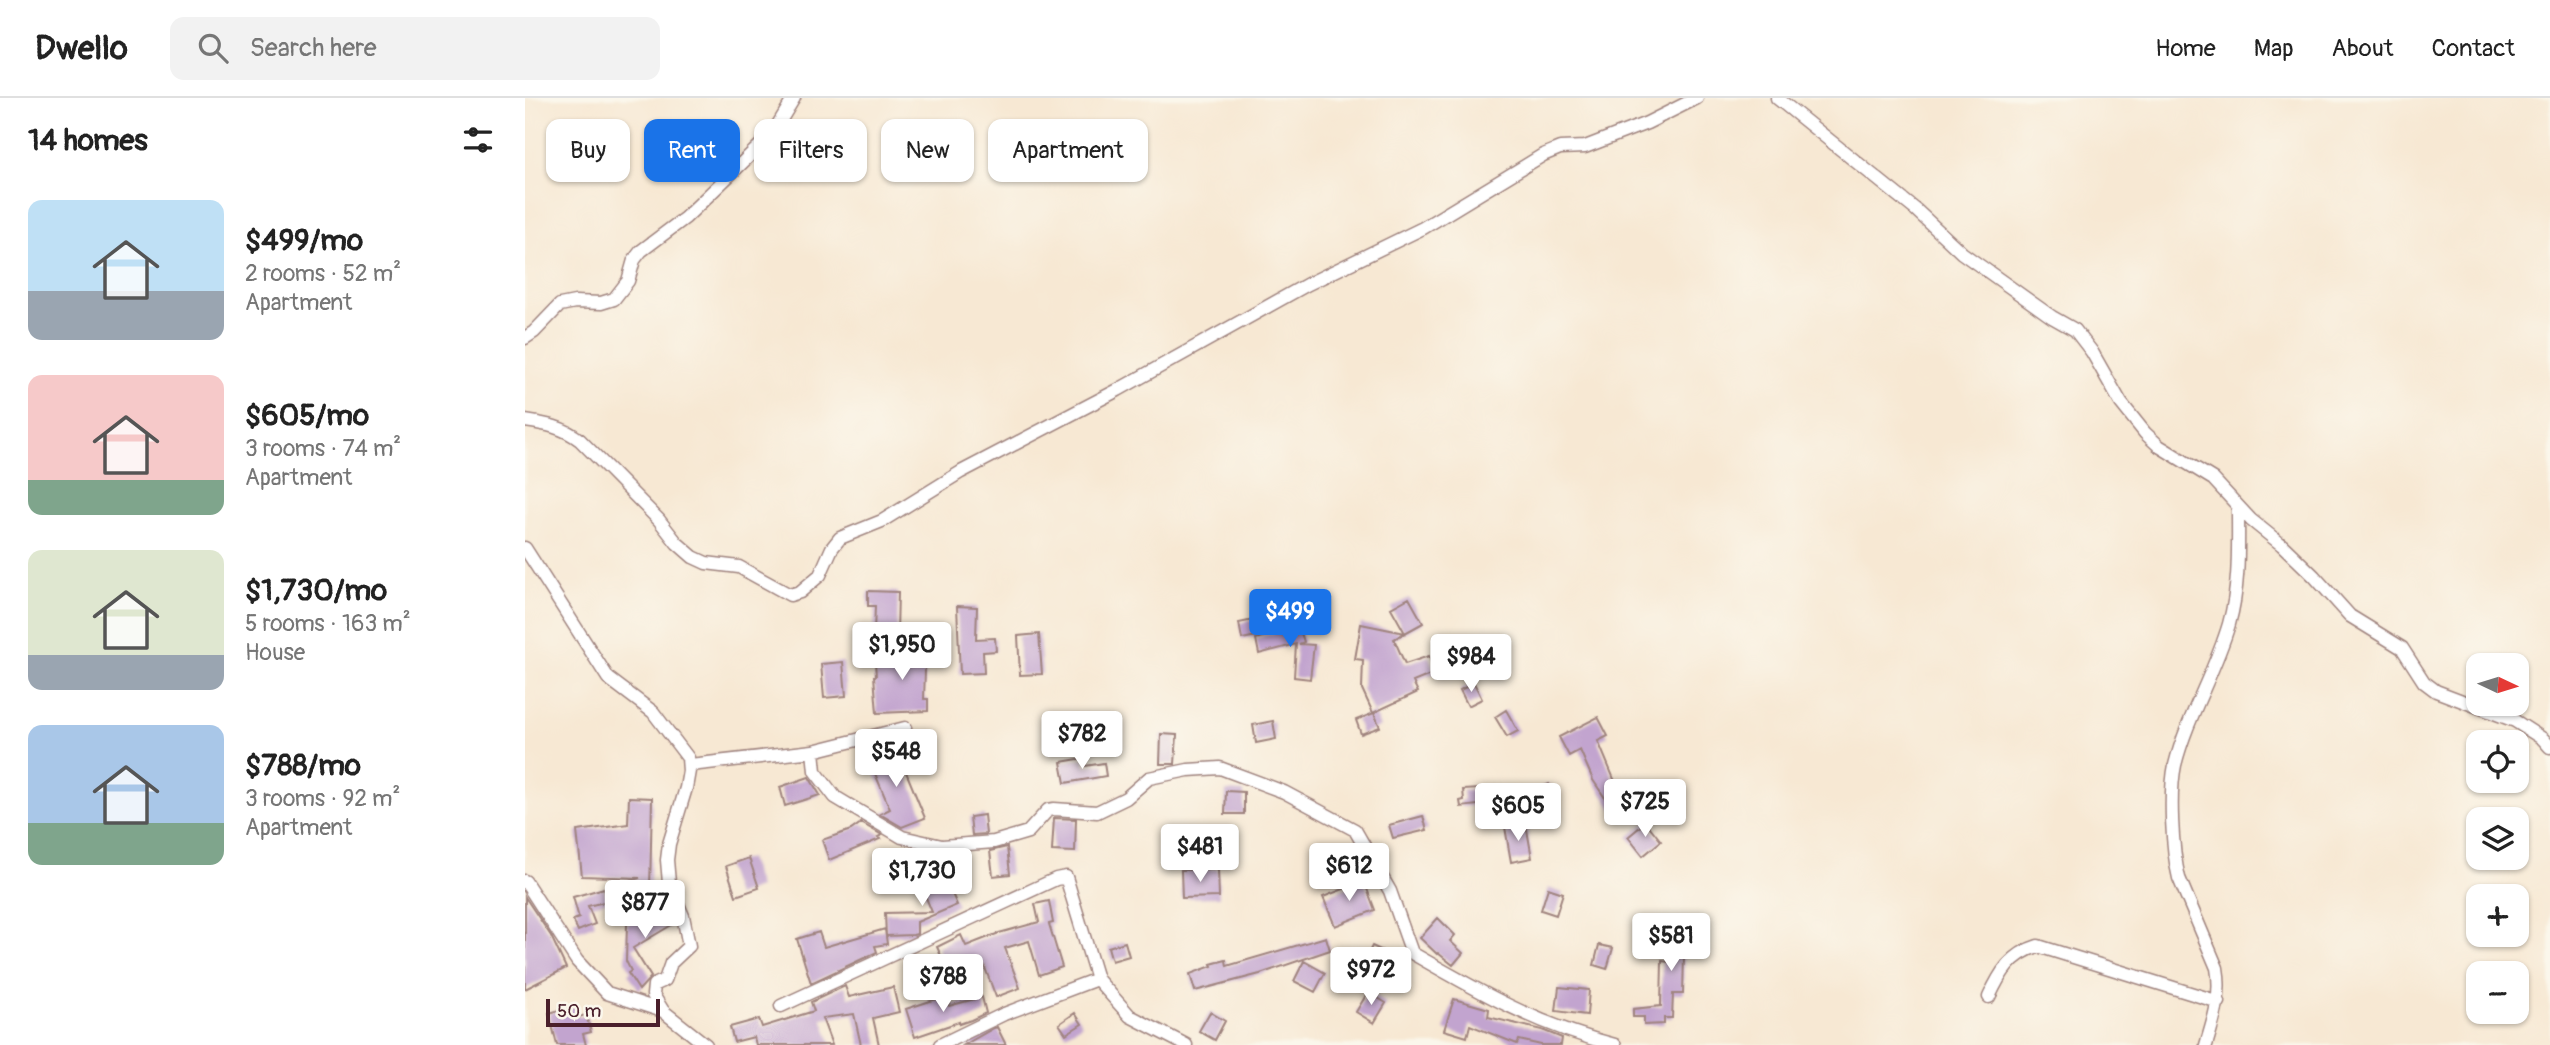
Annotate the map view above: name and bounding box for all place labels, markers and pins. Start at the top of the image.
pin: $499 [1249,589,1331,649]
pin: $1,950 [845,622,959,682]
pin: $984 [1430,634,1512,694]
pin: $782 [1041,712,1123,771]
pin: $548 [855,730,937,789]
pin: $725 [1604,780,1686,839]
pin: $605 [1477,784,1559,843]
pin: $481 [1159,824,1241,884]
pin: $612 [1308,844,1390,903]
pin: $1,730 [865,848,979,908]
pin: $877 [604,880,686,940]
pin: $581 [1630,914,1712,973]
pin: $972 [1330,948,1412,1007]
pin: $788 [902,954,984,1014]

